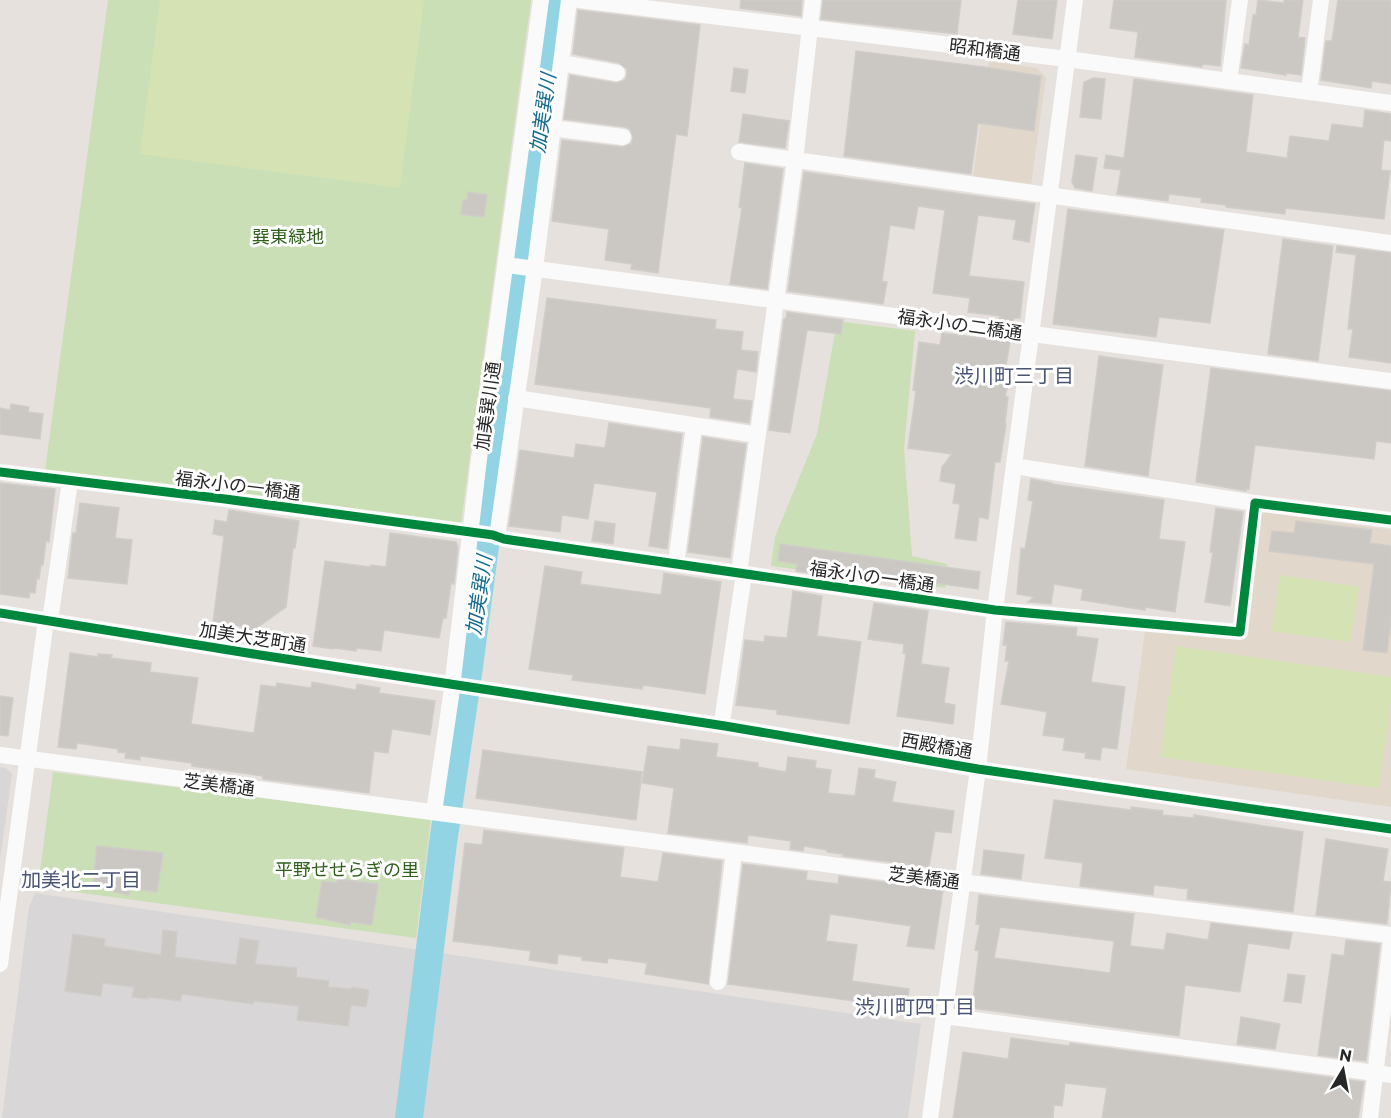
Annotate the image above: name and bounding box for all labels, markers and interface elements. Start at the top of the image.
street label: 昭和橋通 [948,34,1022,64]
water label: 加美巽川 [525,70,560,154]
park label: 巽東緑地 [252,225,324,247]
street label: 福永小の二橋通 [896,304,1024,344]
street label: 加美巽川通 [470,360,504,452]
district label: 渋川町三丁目 [954,363,1074,387]
street label: 福永小の一橋通 [174,466,302,504]
water label: 加美巽川 [461,552,496,636]
street label: 福永小の一橋通 [808,556,936,596]
street label: 加美大芝町通 [198,618,308,656]
street label: 西殿橋通 [900,728,974,762]
street label: 芝美橋通 [182,769,256,799]
park label: 平野せせらぎの里 [275,858,419,880]
street label: 芝美橋通 [887,862,961,892]
district label: 加美北二丁目 [21,867,141,891]
district label: 渋川町四丁目 [855,994,975,1018]
north arrow [1313,1040,1373,1100]
text: N [1338,1044,1353,1065]

